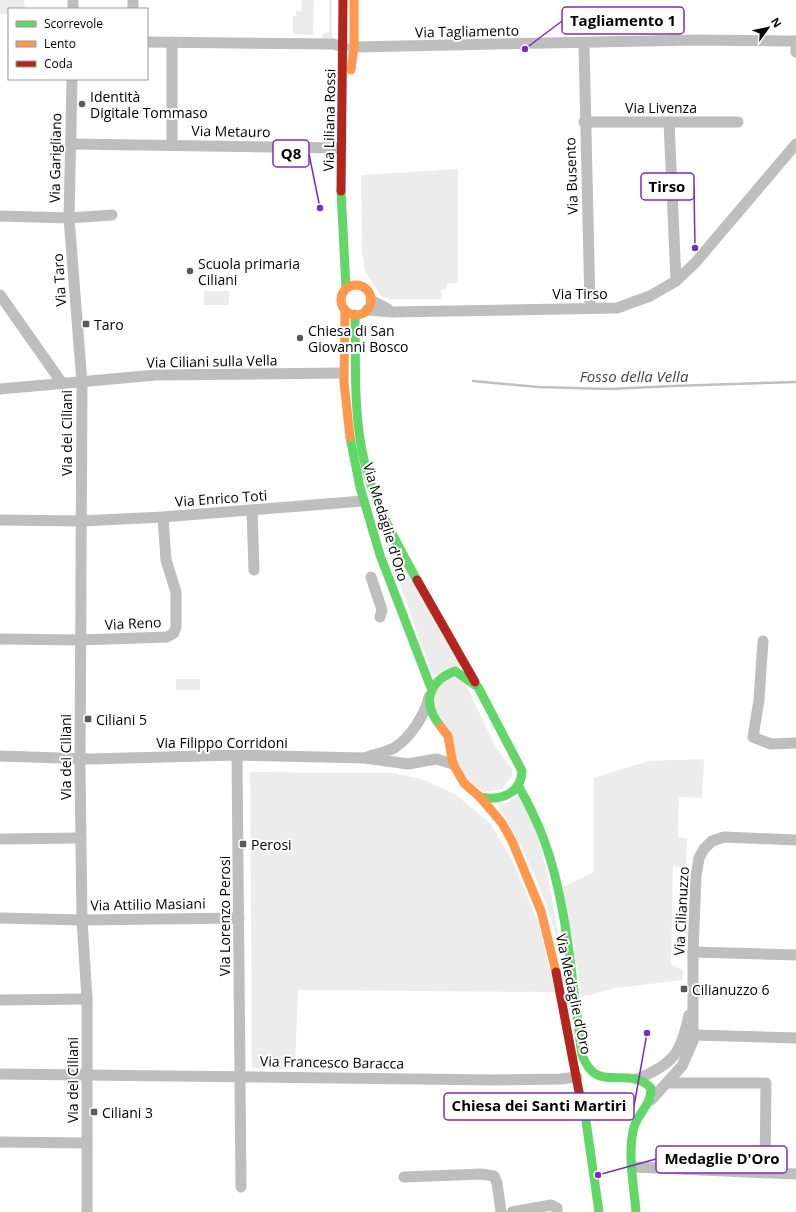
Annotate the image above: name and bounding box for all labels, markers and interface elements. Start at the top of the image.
callout: Tagliamento 1 [562,7,684,34]
legend [8,8,148,80]
north arrow [748,8,788,48]
text: Tagliamento 1 [570,10,676,30]
text: N [768,14,786,30]
text: Scorrevole [44,15,103,32]
street label: Via Tagliamento [415,21,519,41]
text: Lento [44,35,76,52]
text: Coda [44,55,73,72]
street label: Via Liliana Rossi [319,68,339,172]
place label: Identità Digitale Tommaso [90,87,208,122]
street label: Via Livenza [625,98,697,117]
marker: Identità Digitale Tommaso [77,99,87,109]
street label: Via Garigliano [45,113,65,203]
street label: Via Metauro [191,121,271,141]
street label: Via Busento [560,137,582,215]
callout: Q8 [273,140,309,167]
text: Q8 [281,143,302,163]
callout: Tirso [641,173,694,200]
text: Tirso [649,176,685,196]
street label: Via Taro [48,253,70,307]
place label: Scuola primaria Ciliani [198,254,300,289]
marker: Scuola primaria Ciliani [185,266,195,276]
street label: Via Tirso [552,284,608,303]
place label: Taro [94,315,124,334]
marker: Taro [81,319,91,329]
place label: Chiesa di San Giovanni Bosco [308,321,409,356]
marker: Chiesa di San Giovanni Bosco [295,333,305,343]
street label: Via Ciliani sulla Vella [146,350,278,372]
water label: Fosso della Vella [580,366,689,386]
street label: Via dei Ciliani [57,390,76,476]
street label: Via Medaglie d'Oro [359,460,413,584]
street label: Via Enrico Toti [174,485,268,511]
street label: Via Reno [104,612,162,634]
place label: Ciliani 5 [96,710,147,729]
street label: Via dei Ciliani [56,714,75,800]
marker: Ciliani 5 [83,714,93,724]
street label: Via Filippo Corridoni [156,733,288,752]
place label: Perosi [251,835,292,854]
marker: Perosi [238,839,248,849]
street label: Via Lorenzo Perosi [215,856,234,976]
street label: Via Cilianuzzo [669,866,693,956]
street label: Via Attilio Masiani [90,893,206,915]
street label: Via Medaglie d'Oro [552,932,596,1056]
place label: Cilianuzzo 6 [692,980,770,999]
marker: Cilianuzzo 6 [679,984,689,994]
street label: Via dei Ciliani [63,1037,82,1123]
street label: Via Francesco Baracca [260,1051,404,1073]
callout: Chiesa dei Santi Martiri [444,1093,634,1120]
text: Chiesa dei Santi Martiri [452,1095,626,1115]
place label: Ciliani 3 [102,1103,153,1122]
marker: Ciliani 3 [89,1107,99,1117]
callout: Medaglie D'Oro [656,1146,787,1173]
text: Medaglie D'Oro [664,1148,780,1168]

